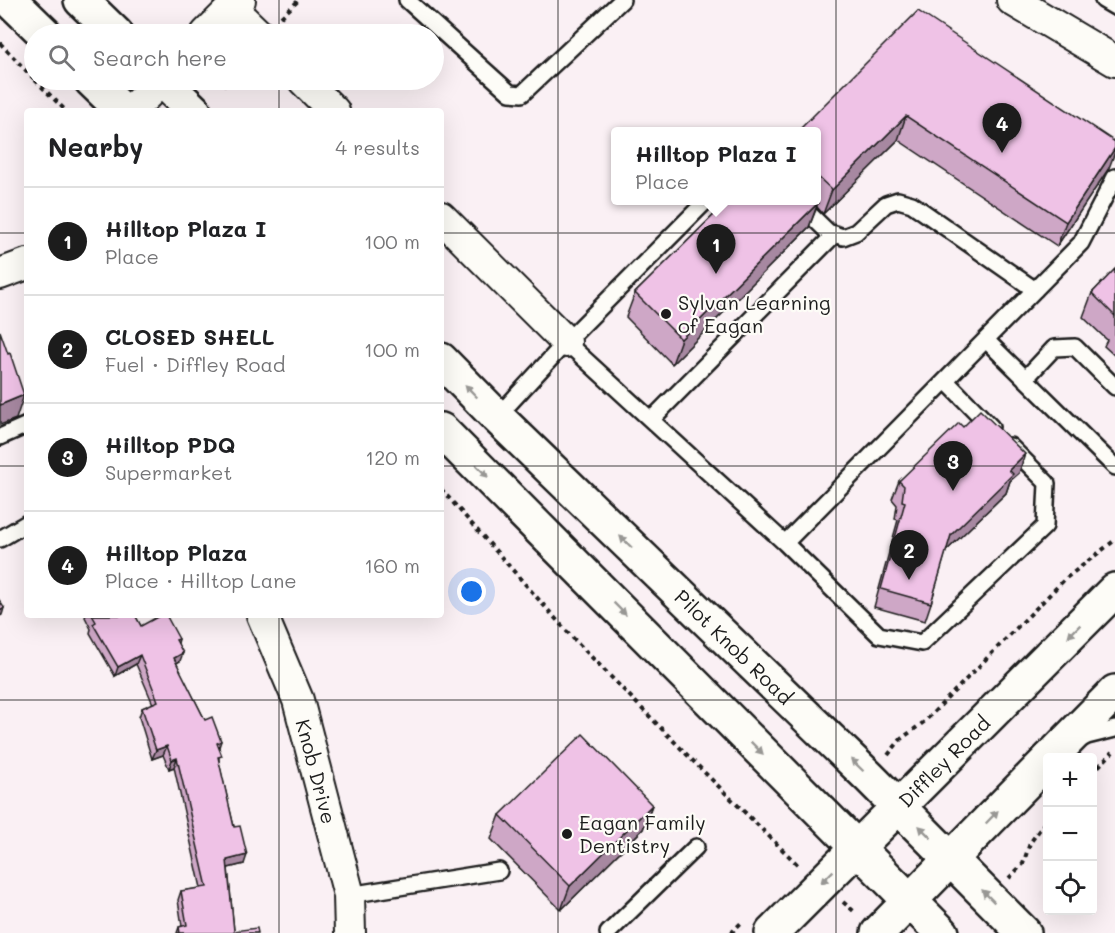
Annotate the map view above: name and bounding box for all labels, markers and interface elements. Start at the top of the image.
search box [24,24,444,90]
icon: search [45,41,78,74]
text: Search here [93,43,227,72]
pin: 4 [982,104,1022,153]
popup [611,127,821,205]
text: Nearby [48,130,143,164]
text: 4 results [335,134,420,160]
text: Hilltop Plaza I [635,139,797,168]
text: Place [635,168,689,194]
text: Hilltop Plaza I [105,214,266,243]
pin: 1 [696,224,736,274]
text: 1 [63,228,72,254]
text: 100 m [364,228,420,254]
text: Place [105,243,159,269]
place label: Sylvan Learning of Eagan [678,289,831,338]
marker: Sylvan Learning of Eagan [659,307,673,321]
text: CLOSED SHELL [105,322,275,351]
text: 2 [62,336,73,362]
text: 100 m [364,336,420,362]
text: Fuel · Diffley Road [105,351,286,377]
one-way arrow [465,384,479,398]
text: Hilltop PDQ [105,430,235,459]
pin: 3 [934,442,972,491]
text: 3 [62,444,74,470]
text: 120 m [365,444,420,470]
text: Supermarket [105,459,232,485]
one-way arrow [475,464,489,478]
pin: 2 [890,530,928,580]
one-way arrow [619,535,633,549]
text: Hilltop Plaza [105,538,247,567]
text: 4 [61,552,74,578]
text: 160 m [364,552,420,578]
text: Place · Hilltop Lane [105,567,297,593]
your location [457,577,486,606]
street label: Pilot Knob Road [670,583,799,710]
one-way arrow [612,602,626,616]
one-way arrow [1067,624,1081,638]
street label: Diffley Road [892,710,995,813]
street label: Knob Drive [291,716,343,826]
one-way arrow [750,740,764,754]
map controls [1043,753,1097,915]
button: + [1043,753,1097,807]
one-way arrow [850,758,864,772]
button: − [1043,807,1097,861]
place label: Eagan Family Dentistry [579,809,706,858]
one-way arrow [985,810,999,824]
one-way arrow [918,825,932,839]
marker: Eagan Family Dentistry [560,827,574,841]
button: locate [1043,861,1097,915]
one-way arrow [821,869,835,883]
one-way arrow [981,889,995,903]

